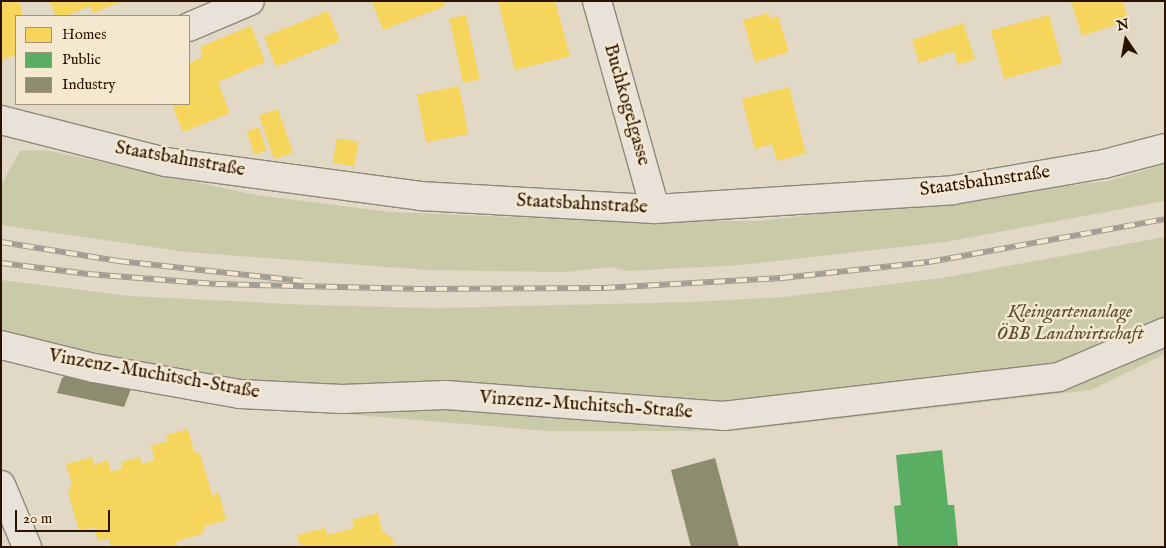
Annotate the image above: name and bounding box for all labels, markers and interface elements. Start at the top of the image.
legend [15,15,190,105]
north arrow [1101,15,1151,65]
text: N [1115,15,1131,35]
text: Homes [62,25,106,44]
street label: Buchkogelgasse [598,41,654,169]
text: Public [62,50,101,69]
text: Industry [62,75,116,94]
street label: Staatsbahnstraße [113,137,247,183]
street label: Staatsbahnstraße [918,162,1052,202]
street label: Staatsbahnstraße [516,190,648,220]
park label: Kleingartenanlage ÖBB Landwirtschaft [996,302,1144,346]
street label: Vinzenz-Muchitsch-Straße [47,345,261,405]
street label: Vinzenz-Muchitsch-Straße [478,387,694,425]
scale bar [18,500,112,532]
text: 20 m [23,509,52,528]

